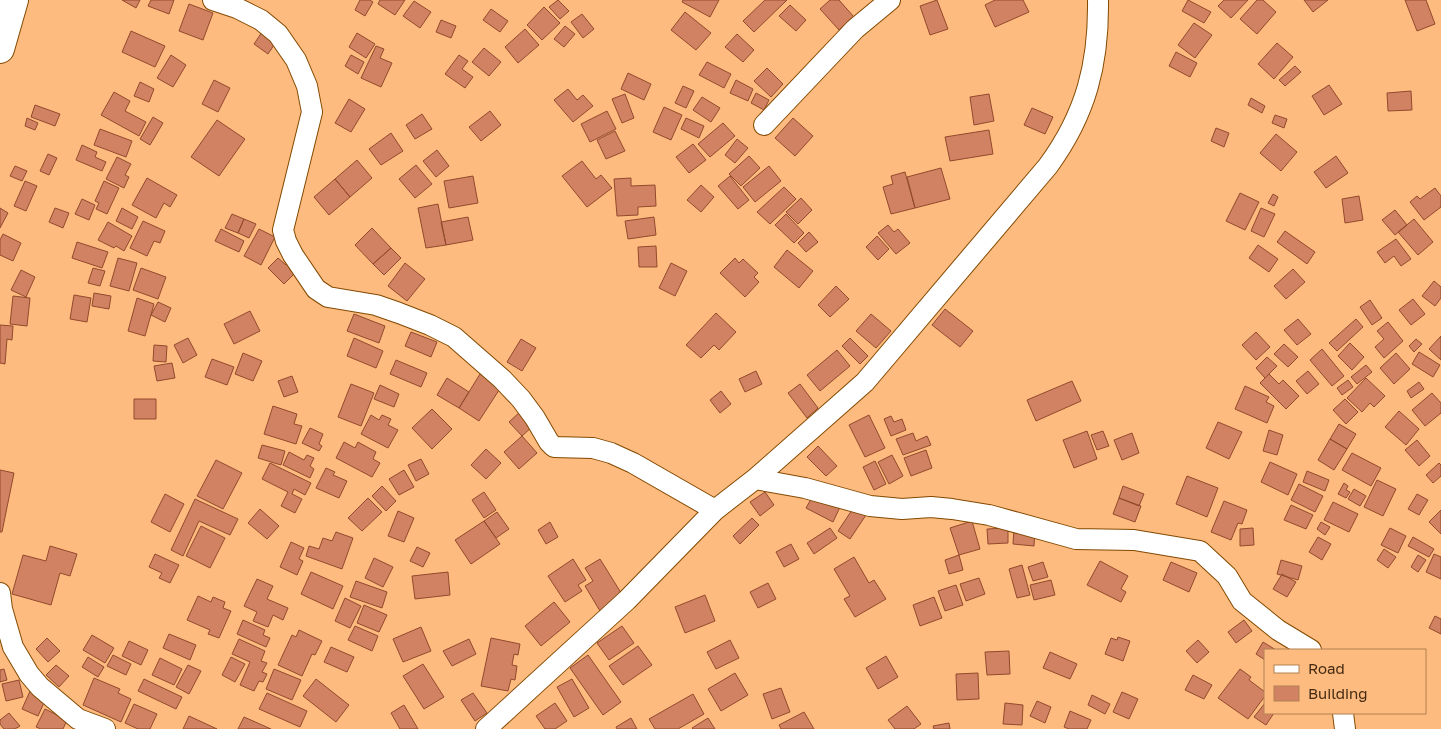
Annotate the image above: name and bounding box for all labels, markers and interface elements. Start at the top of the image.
legend [1264,649,1426,714]
text: Road [1308,659,1345,677]
text: Building [1308,684,1368,702]

